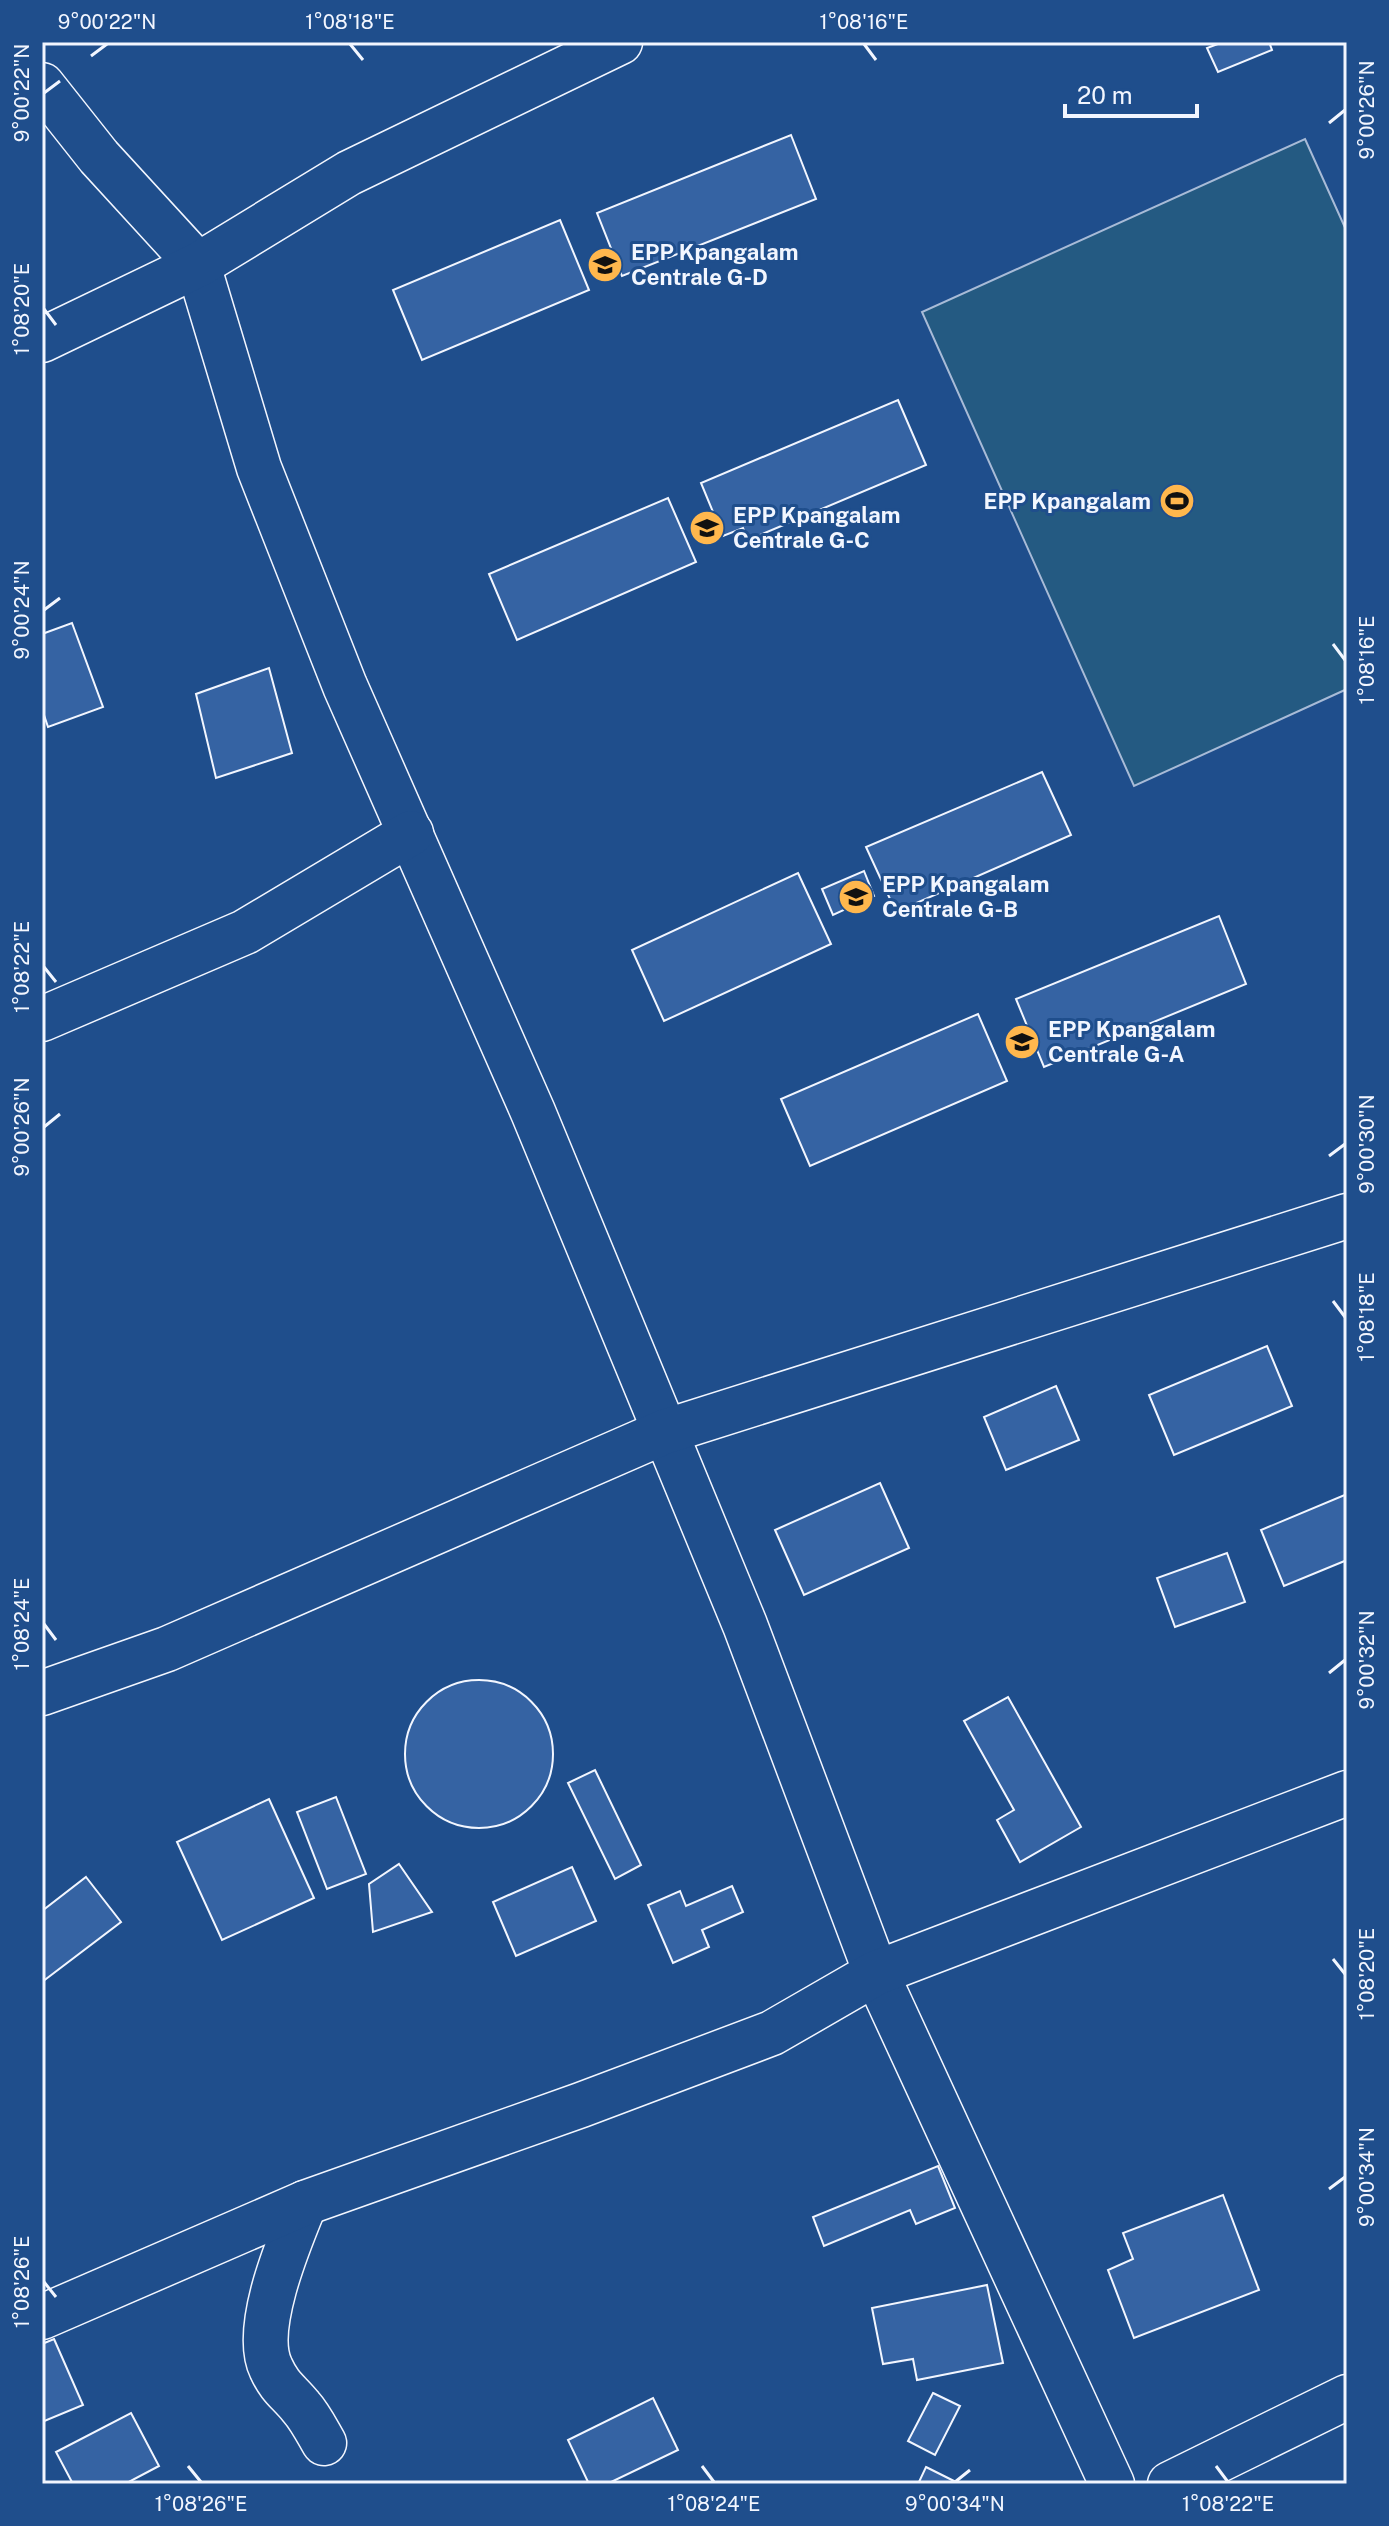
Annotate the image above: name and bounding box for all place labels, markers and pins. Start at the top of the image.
place label: EPP Kpangalam Centrale G-D [631,239,799,290]
school or university icon: EPP Kpangalam Centrale G-D [586,246,624,284]
sports icon: EPP Kpangalam [1158,482,1196,520]
place label: EPP Kpangalam [983,488,1151,514]
place label: EPP Kpangalam Centrale G-C [733,502,901,553]
school or university icon: EPP Kpangalam Centrale G-C [688,509,726,547]
place label: EPP Kpangalam Centrale G-B [882,871,1050,922]
school or university icon: EPP Kpangalam Centrale G-B [837,878,875,916]
place label: EPP Kpangalam Centrale G-A [1048,1016,1216,1067]
school or university icon: EPP Kpangalam Centrale G-A [1003,1023,1041,1061]

